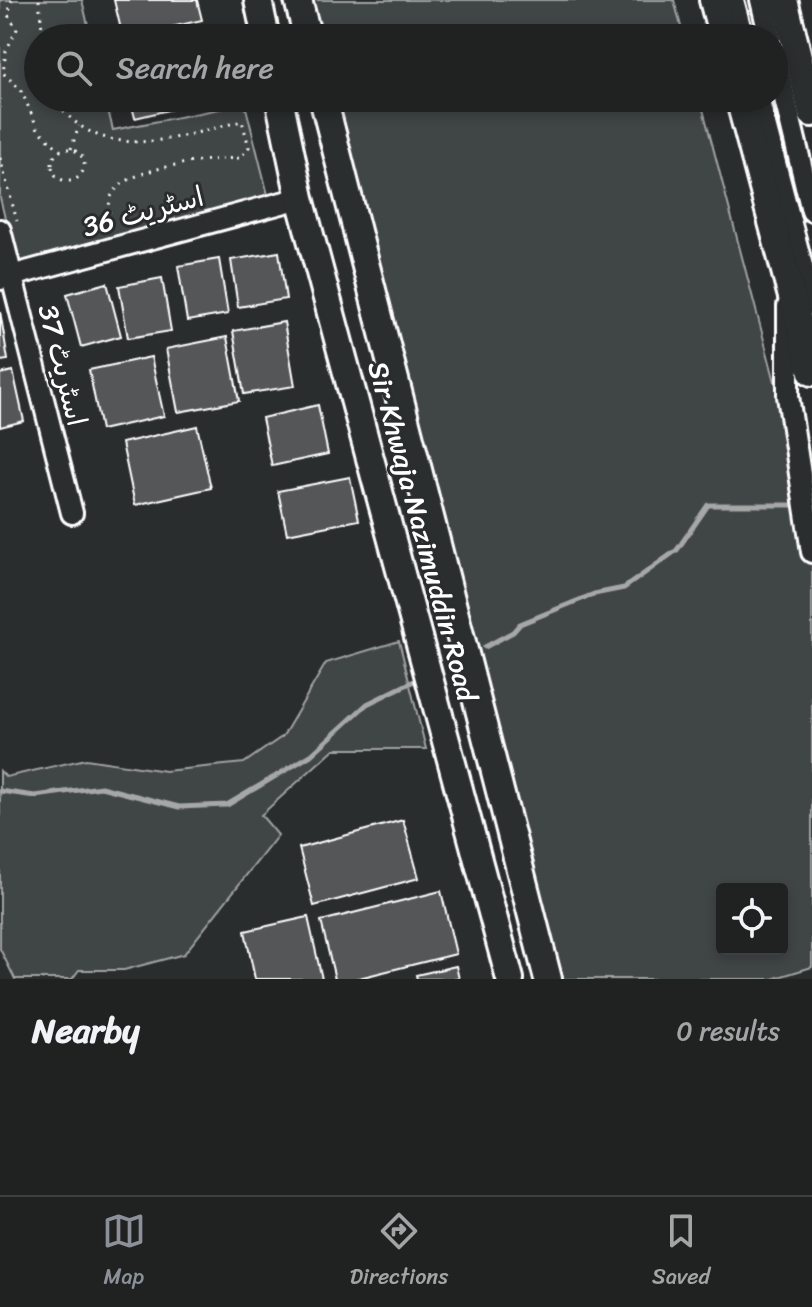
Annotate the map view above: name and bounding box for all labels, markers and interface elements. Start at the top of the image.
search box [24,24,788,112]
text: Search here [116,41,274,95]
icon: search [52,46,96,90]
street label: اسٹریٹ 36 [77,172,209,251]
street label: اسٹریٹ 37 [24,299,101,431]
street label: Sir Khwaja Nazimuddin Road [354,356,492,709]
map controls [716,883,788,955]
button: locate [716,883,788,955]
text: Nearby [32,1001,140,1061]
text: 0 results [676,1008,780,1054]
tab: Map [102,1209,146,1296]
tab: Directions [350,1209,448,1296]
tab: Saved [652,1209,710,1296]

